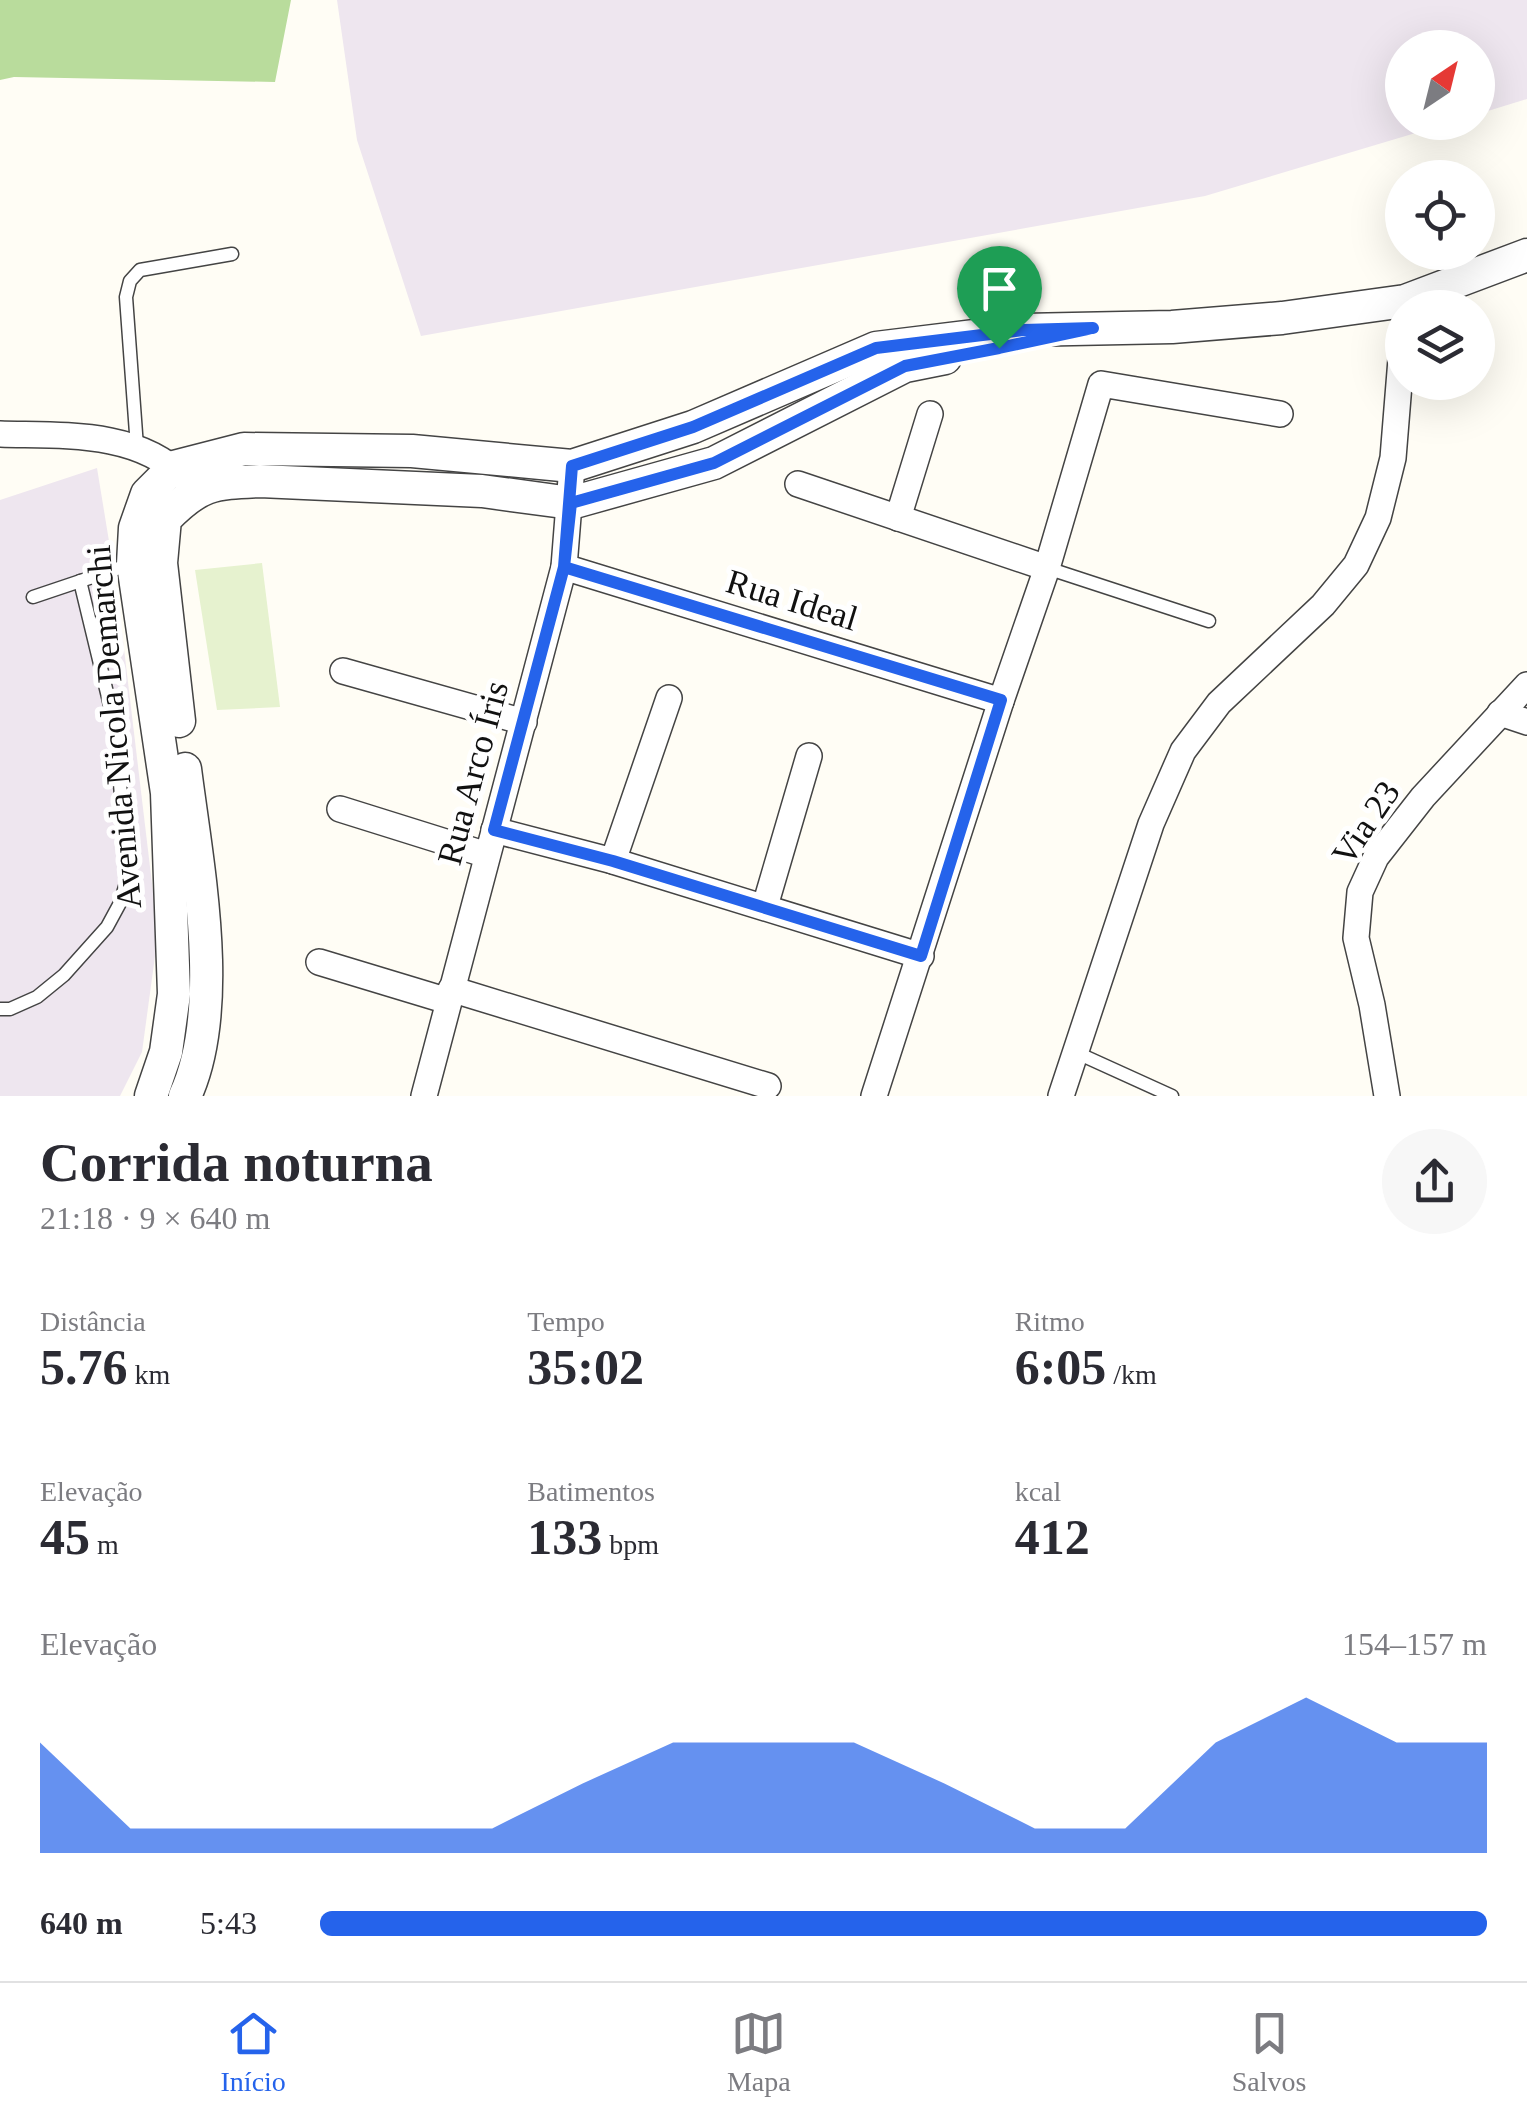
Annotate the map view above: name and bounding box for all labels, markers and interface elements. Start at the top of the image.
north arrow [1385,30,1495,140]
map controls [1385,30,1495,400]
button: locate [1385,160,1495,270]
pin [957,246,1042,349]
icon: arrive [972,261,1027,316]
button: layers [1385,290,1495,400]
street label: Avenida Nicola Demarchi [79,543,149,910]
street label: Rua Ideal [722,562,863,638]
street label: Rua Arco Íris [430,677,516,869]
street label: Via 23 [1324,774,1408,872]
button: share [1382,1129,1487,1234]
text: Corrida noturna [40,1132,433,1193]
text: 21:18 · 9 × 640 m [40,1200,270,1236]
text: Distância [40,1306,146,1337]
text: Tempo [527,1306,605,1337]
text: Ritmo [1015,1306,1085,1337]
text: 5.76 [40,1339,128,1395]
text: 35:02 [527,1339,644,1395]
text: 6:05 [1015,1339,1106,1395]
text: km [128,1359,170,1390]
text: /km [1106,1359,1157,1390]
text: Elevação [40,1476,143,1507]
text: Batimentos [527,1476,655,1507]
text: kcal [1015,1476,1061,1507]
text: 45 [40,1509,90,1565]
text: 133 [527,1509,602,1565]
text: 412 [1015,1509,1090,1565]
text: m [90,1529,119,1560]
text: bpm [602,1529,659,1560]
text: Elevação [40,1626,157,1662]
text: 154–157 m [1342,1626,1487,1662]
text: 640 m [40,1905,123,1941]
text: 5:43 [200,1905,257,1941]
tab: Início [221,2006,286,2098]
tab: Mapa [727,2006,791,2098]
tab: Salvos [1232,2006,1306,2098]

